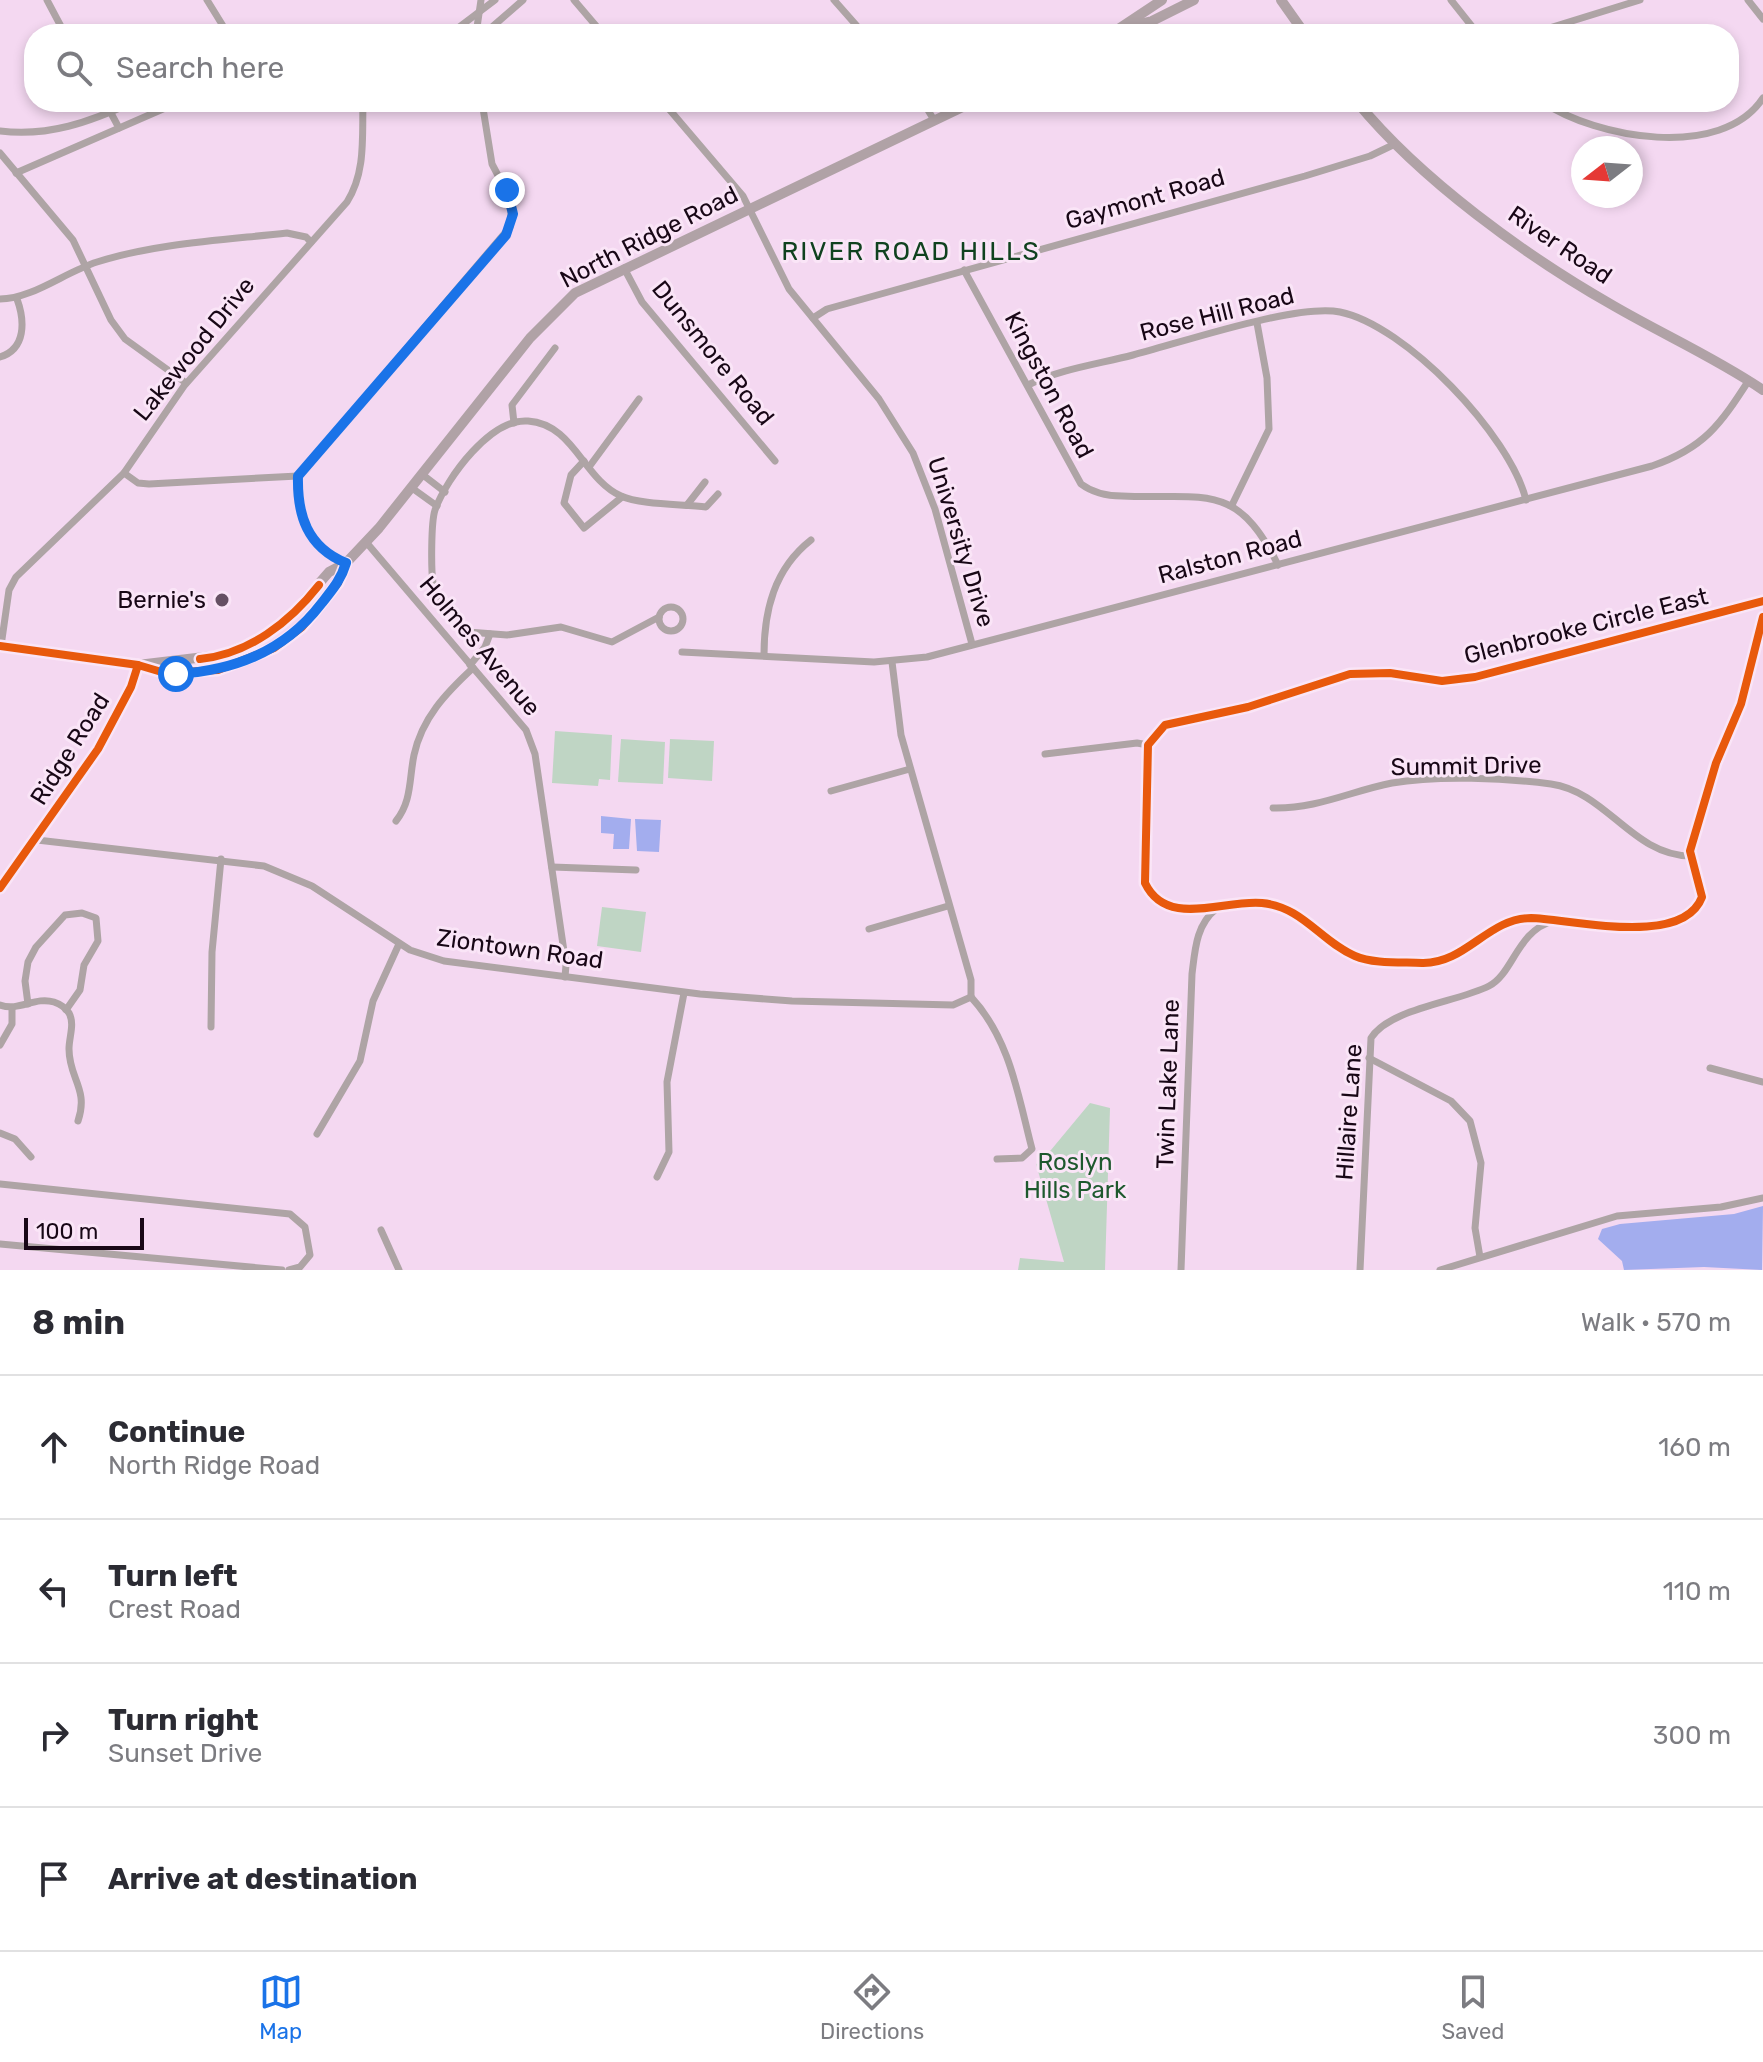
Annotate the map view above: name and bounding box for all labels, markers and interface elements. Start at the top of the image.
search box [24,24,1739,112]
icon: search [52,46,96,90]
text: Search here [116,50,284,86]
north arrow [1571,136,1643,208]
street label: Gaymont Road [1062,163,1228,235]
route end [489,172,525,208]
street label: North Ridge Road [555,180,743,294]
street label: River Road [1503,200,1617,290]
district label: RIVER ROAD HILLS [781,236,1041,267]
street label: Lakewood Drive [128,272,260,426]
street label: Dunsmore Road [646,275,780,431]
street label: Rose Hill Road [1137,281,1297,347]
street label: Kingston Road [999,307,1099,463]
street label: University Drive [922,454,1000,630]
street label: Ralston Road [1155,524,1305,590]
street label: Holmes Avenue [414,571,546,721]
street label: Glenbrooke Circle East [1461,582,1711,670]
place label: Bernie's [117,586,206,614]
marker: Bernie's [213,591,231,609]
route start [158,656,194,692]
street label: Ridge Road [25,688,115,810]
street label: Summit Drive [1390,751,1542,781]
street label: Ziontown Road [435,923,605,975]
street label: Twin Lake Lane [1151,998,1185,1170]
street label: Hillaire Lane [1330,1043,1368,1181]
park label: Roslyn Hills Park [1024,1148,1127,1204]
scale bar [24,1214,144,1250]
text: 100 m [36,1218,98,1245]
text: 8 min [32,1302,125,1343]
text: Walk · 570 m [1581,1307,1731,1338]
text: Continue [108,1414,245,1450]
icon: ahead [32,1425,76,1469]
text: 160 m [1658,1432,1731,1463]
text: North Ridge Road [108,1450,320,1481]
text: Turn left [108,1558,238,1594]
icon: left [32,1569,76,1613]
text: 110 m [1663,1576,1731,1607]
text: Crest Road [108,1594,241,1625]
text: Turn right [108,1702,259,1738]
icon: right [32,1713,76,1757]
text: 300 m [1653,1720,1731,1751]
text: Sunset Drive [108,1738,262,1769]
icon: arrive [32,1857,76,1901]
text: Arrive at destination [108,1861,418,1897]
tab: Map [259,1970,303,2045]
tab: Directions [820,1970,924,2045]
tab: Saved [1442,1970,1504,2045]

